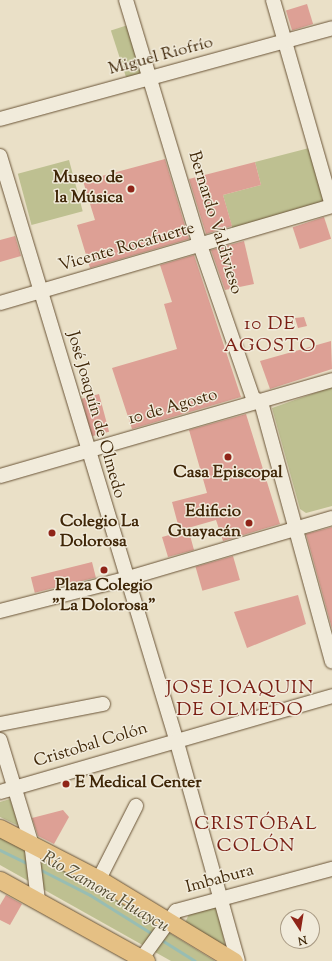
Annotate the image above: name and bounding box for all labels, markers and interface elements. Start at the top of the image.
street label: Miguel Riofrío [107,33,215,81]
street label: Bernardo Valdivieso [183,149,245,297]
place label: Museo de la Música [53,169,123,209]
marker: Museo de la Música [126,184,136,194]
street label: Vicente Rocafuerte [57,219,197,277]
district label: 10 DE AGOSTO [223,314,317,358]
street label: José Joaquín de Olmedo [61,329,129,501]
street label: 10 de Agosto [126,386,220,430]
marker: Casa Episcopal [223,452,233,462]
place label: Casa Episcopal [173,464,283,484]
place label: Edificio Guayacán [168,503,241,543]
place label: Colegio La Dolorosa [60,513,139,553]
marker: Edificio Guayacán [244,518,254,528]
marker: Colegio La Dolorosa [47,528,57,538]
marker: Plaza Colegio "La Dolorosa" [99,565,109,575]
place label: Plaza Colegio "La Dolorosa" [52,577,156,617]
district label: JOSE JOAQUIN DE OLMEDO [166,678,314,722]
street label: Cristobal Colón [32,719,150,773]
place label: E Medical Center [75,774,202,794]
marker: E Medical Center [60,778,72,790]
district label: CRISTÓBAL COLÓN [194,814,318,858]
water label: Río Zamora Huaycu [37,848,173,938]
street label: Imbabura [184,861,256,899]
north arrow [280,909,320,949]
text: N [296,931,308,948]

